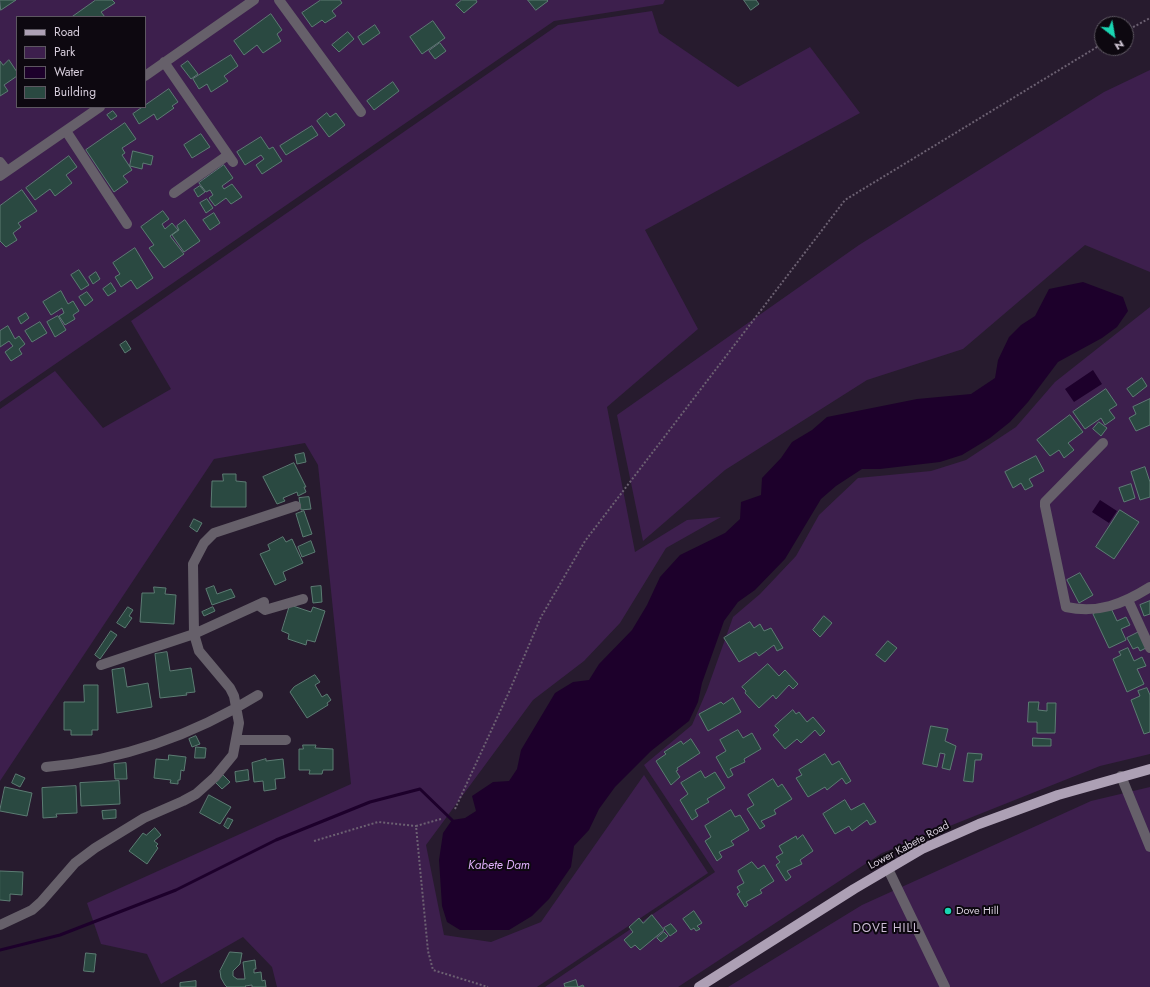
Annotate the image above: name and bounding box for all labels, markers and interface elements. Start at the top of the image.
legend [16,16,146,108]
north arrow [1094,16,1134,56]
text: Road [54,23,80,41]
text: N [1112,36,1128,55]
text: Park [54,43,75,61]
text: Water [54,63,84,81]
text: Building [54,83,96,101]
street label: Lower Kabete Road [866,819,952,873]
water label: Kabete Dam [468,859,530,873]
place label: Dove Hill [956,904,999,918]
marker: Dove Hill [943,906,953,916]
district label: DOVE HILL [853,922,919,936]

